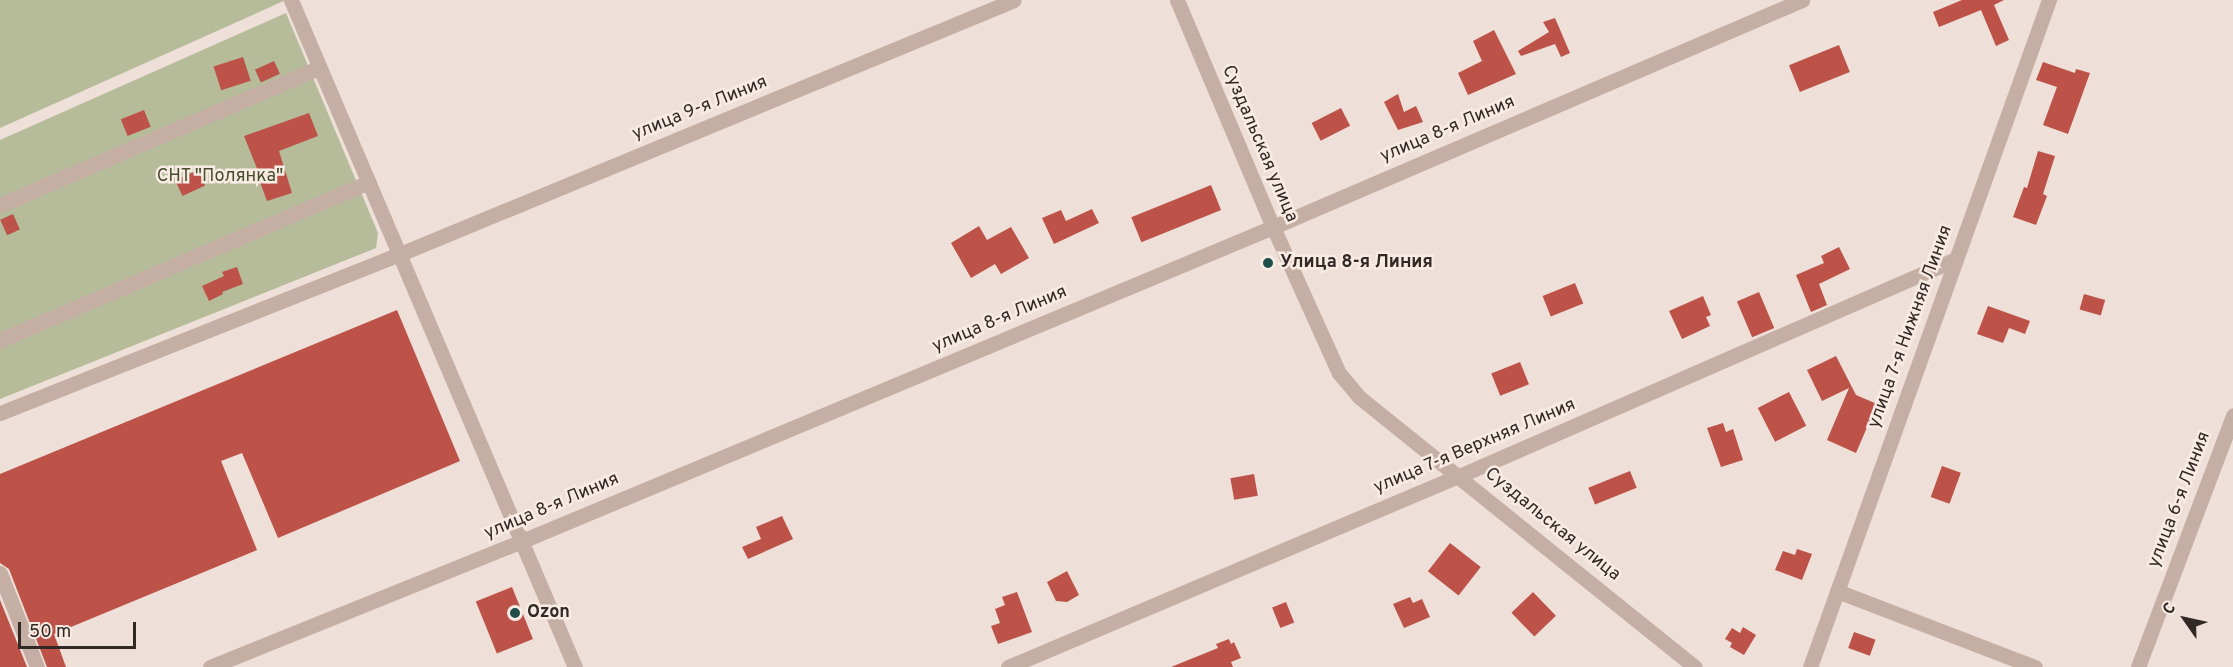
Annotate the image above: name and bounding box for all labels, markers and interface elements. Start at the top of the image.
street label: Суздальская улица [1216,62,1302,226]
street label: улица 9-я Линия [629,72,771,146]
street label: улица 8-я Линия [1377,92,1519,168]
park label: СНТ "Полянка" [156,166,284,188]
street label: улица 7-я Нижняя Линия [1864,222,1958,432]
place label: Улица 8-я Линия [1280,252,1433,274]
marker: Улица 8-я Линия [1261,256,1275,270]
street label: улица 8-я Линия [929,282,1071,358]
street label: улица 7-я Верхняя Линия [1371,395,1579,499]
street label: улица 6-я Линия [2144,429,2216,571]
street label: Суздальская улица [1480,464,1624,586]
street label: улица 8-я Линия [481,469,623,545]
north arrow [2155,589,2215,649]
text: С [2159,599,2181,619]
place label: Ozon [527,602,570,624]
marker: Ozon [508,606,522,620]
scale bar [21,610,140,648]
text: 50 m [29,621,71,644]

